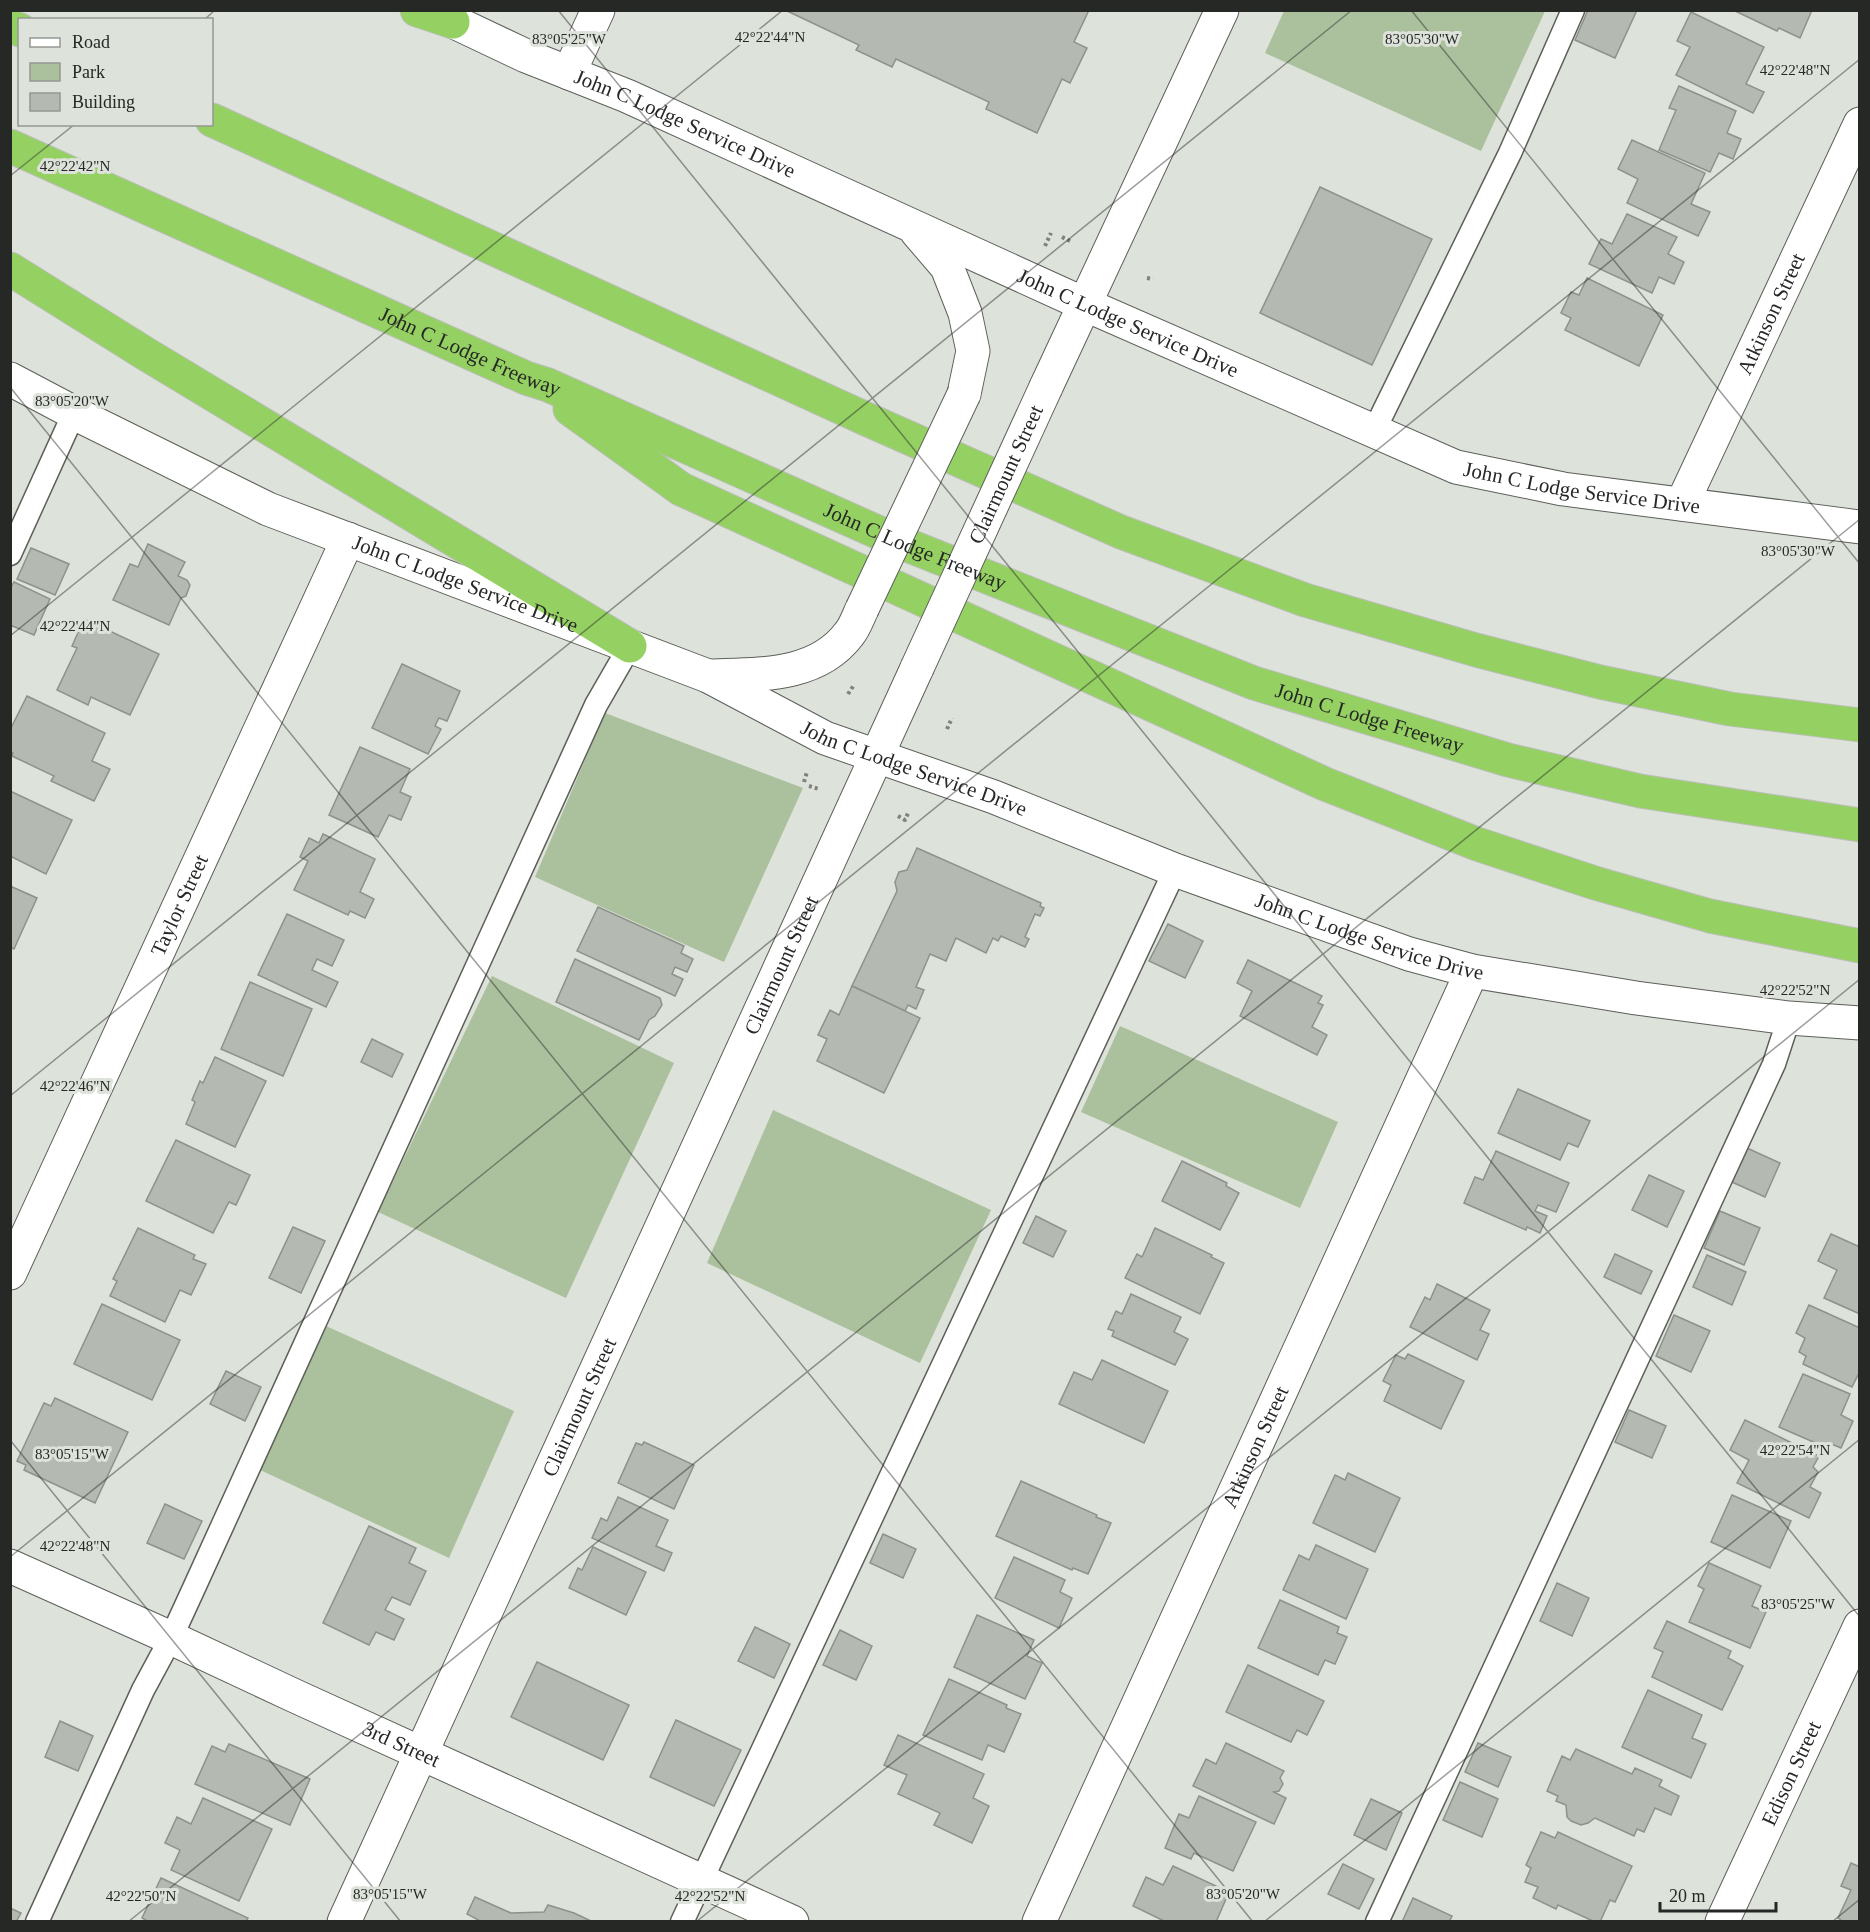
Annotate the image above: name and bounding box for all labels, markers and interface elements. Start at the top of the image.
legend [18,18,213,126]
text: 42°22'44"N [735,29,805,45]
text: 83°05'25"W [532,31,607,47]
text: 83°05'30"W [1385,31,1460,47]
text: Road [72,32,110,52]
text: Park [72,62,105,82]
text: 42°22'48"N [1760,62,1830,78]
street label: John C Lodge Service Drive [571,64,799,183]
text: Building [72,92,135,112]
text: 42°22'42"N [40,158,110,174]
street label: Atkinson Street [1732,249,1810,378]
street label: John C Lodge Service Drive [1014,263,1242,382]
street label: John C Lodge Freeway [376,302,565,401]
text: 83°05'20"W [35,393,110,409]
street label: Clairmount Street [964,401,1048,548]
street label: John C Lodge Service Drive [1462,457,1702,518]
street label: John C Lodge Freeway [820,498,1010,595]
street label: John C Lodge Service Drive [349,530,581,638]
text: 83°05'30"W [1761,543,1836,559]
text: 42°22'44"N [40,618,110,634]
street label: John C Lodge Freeway [1272,678,1467,758]
street label: John C Lodge Service Drive [797,715,1031,821]
street label: Taylor Street [146,851,213,960]
street label: John C Lodge Service Drive [1252,888,1485,985]
street label: Clairmount Street [739,892,823,1038]
text: 42°22'52"N [1760,982,1830,998]
text: 42°22'46"N [40,1078,110,1094]
street label: Clairmount Street [537,1334,621,1480]
street label: Atkinson Street [1217,1382,1294,1512]
text: 42°22'54"N [1760,1442,1830,1458]
text: 83°05'15"W [35,1446,110,1462]
text: 42°22'48"N [40,1538,110,1554]
text: 83°05'25"W [1761,1596,1836,1612]
street label: 3rd Street [359,1716,444,1772]
street label: Edison Street [1757,1717,1826,1829]
scale bar [1660,1875,1776,1913]
text: 83°05'15"W [353,1886,428,1902]
text: 83°05'20"W [1206,1886,1281,1902]
text: 20 m [1669,1886,1706,1906]
text: 42°22'50"N [106,1888,176,1904]
text: 42°22'52"N [675,1888,745,1904]

